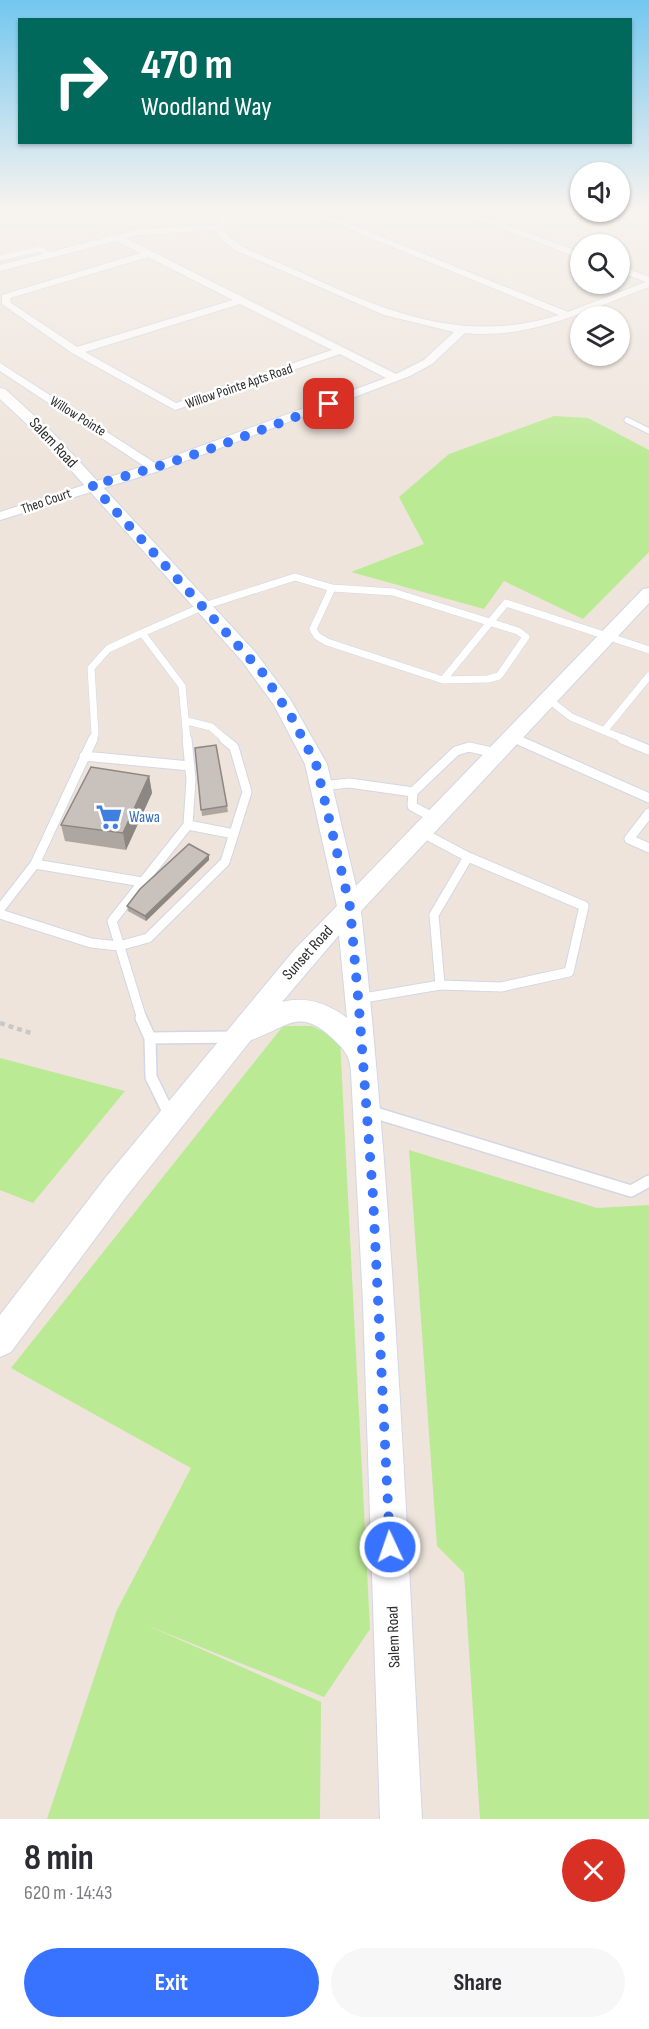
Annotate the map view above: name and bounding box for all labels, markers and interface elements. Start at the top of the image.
text: 470 m [141,40,233,91]
icon: right [42,42,120,120]
text: Woodland Way [141,91,272,123]
map controls [570,162,630,366]
button: sound [570,162,630,222]
button: search [570,234,630,294]
button: layers [570,306,630,366]
street label: Willow Pointe Apts Road [183,360,295,412]
pin [303,378,354,429]
icon: arrive [312,387,345,420]
street label: Willow Pointe [47,392,109,440]
street label: Salem Road [25,414,81,472]
street label: Theo Court [19,484,73,518]
supermarket icon: Wawa [94,802,124,832]
place label: Wawa [129,808,160,827]
street label: Sunset Road [279,922,337,984]
position arrow [358,1515,422,1579]
street label: Salem Road [383,1606,405,1668]
text: 8 min [24,1837,94,1880]
button: close [562,1839,625,1902]
text: 620 m · 14:43 [24,1881,112,1905]
button: Exit [24,1948,319,2017]
button: Share [331,1948,625,2017]

